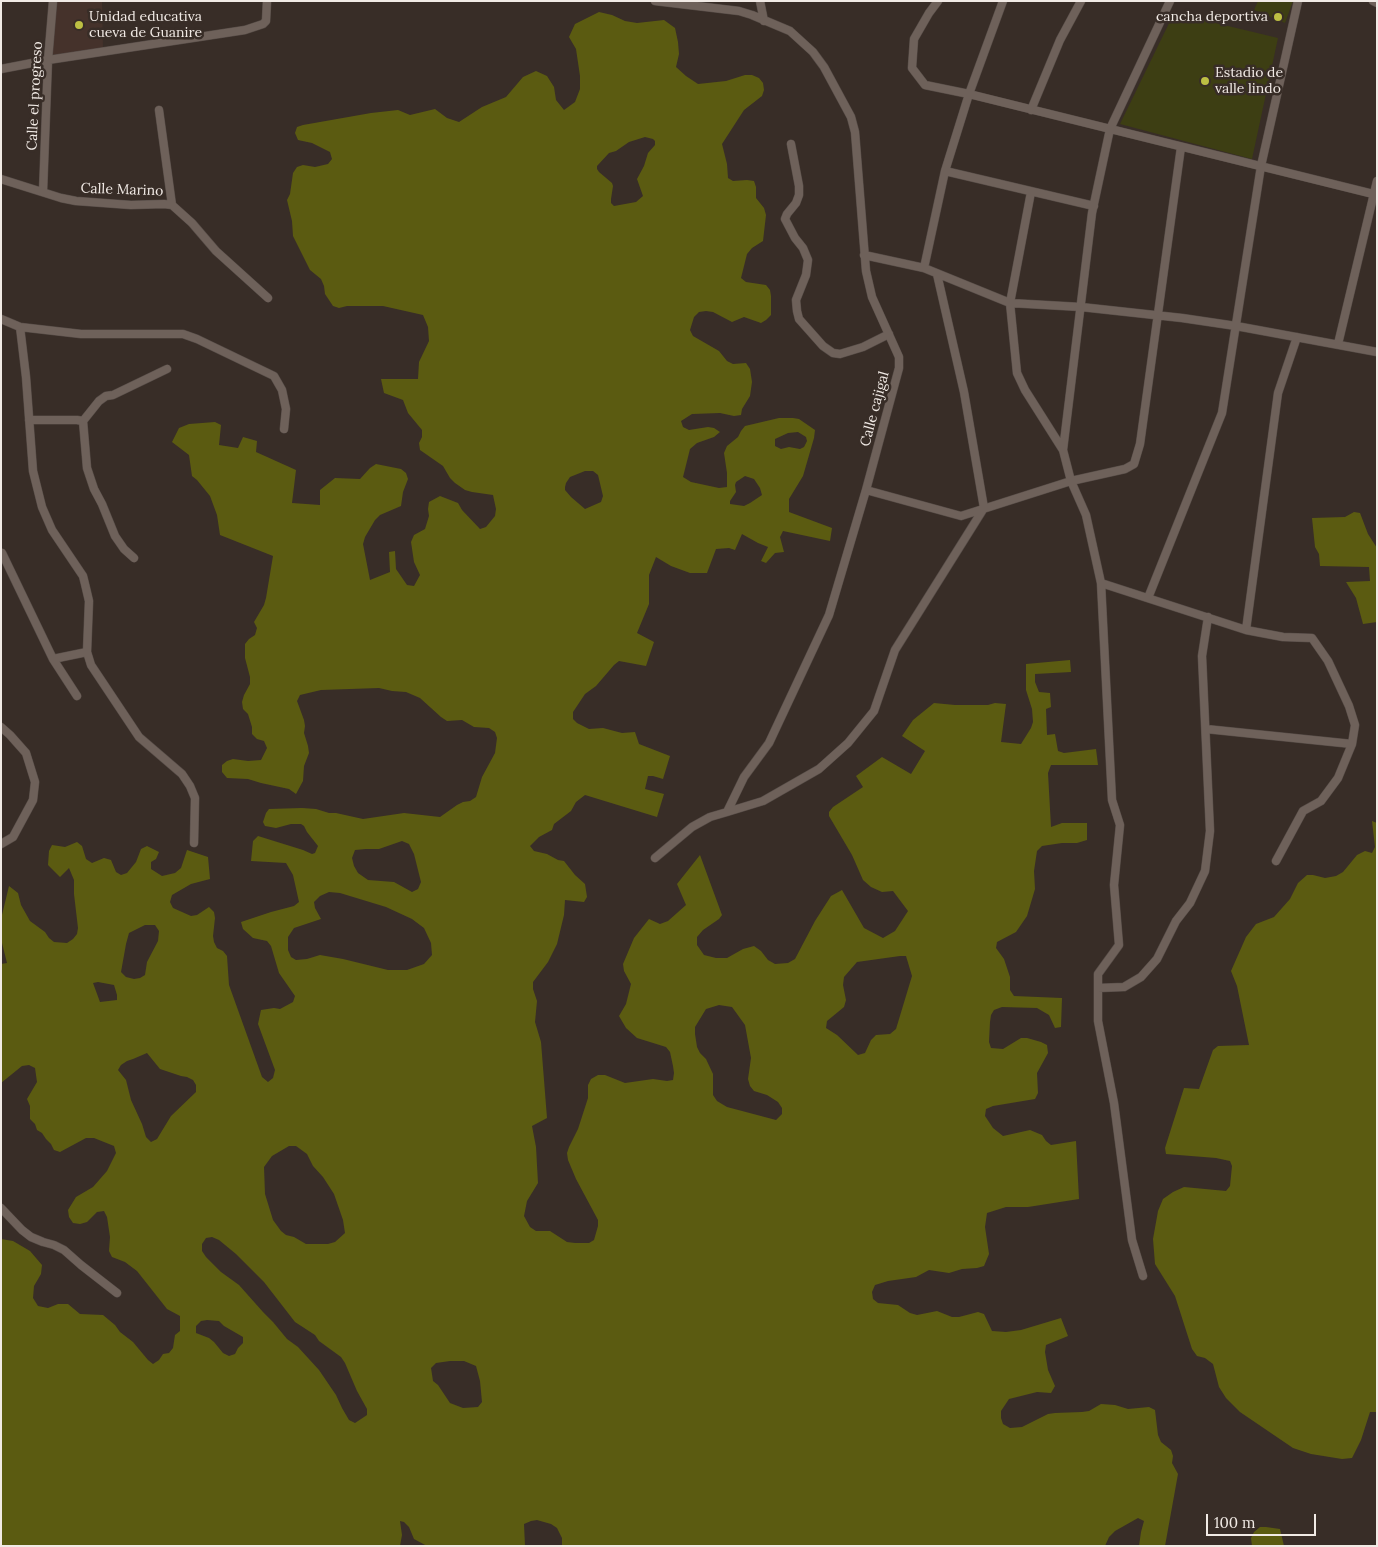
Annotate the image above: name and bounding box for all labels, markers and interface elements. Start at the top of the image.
place label: Unidad educativa cueva de Guanire [89,9,202,41]
place label: cancha deportiva [1156,9,1268,25]
marker: cancha deportiva [1272,11,1284,23]
marker: Unidad educativa cueva de Guanire [73,19,85,31]
street label: Calle el progreso [24,41,46,151]
place label: Estadio de valle lindo [1215,65,1283,98]
marker: Estadio de valle lindo [1199,75,1211,87]
street label: Calle Marino [80,180,164,200]
street label: Calle cajigal [857,370,893,448]
scale bar [1208,1504,1318,1536]
text: 100 m [1214,1513,1255,1532]

